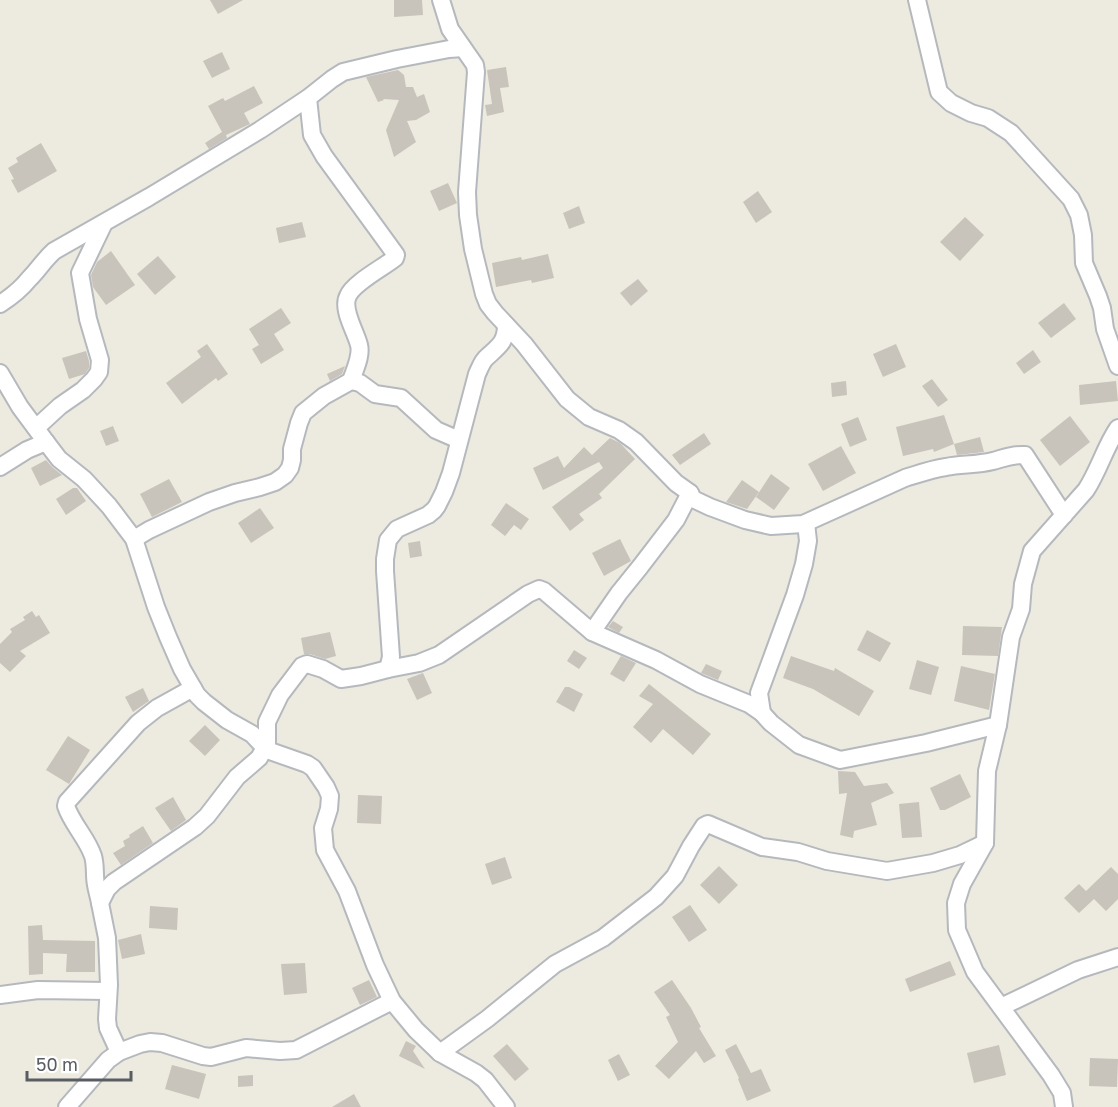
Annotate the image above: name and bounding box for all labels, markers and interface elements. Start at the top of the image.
scale bar [27,1044,130,1082]
text: 50 m [36,1053,78,1075]

